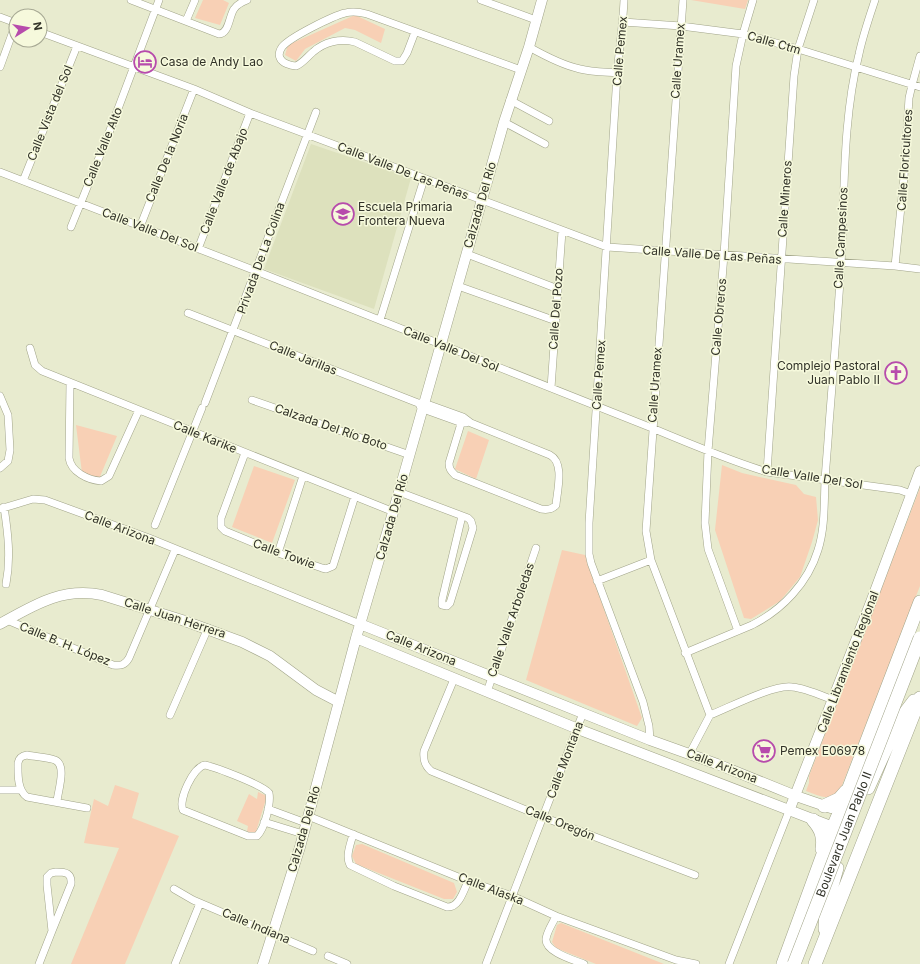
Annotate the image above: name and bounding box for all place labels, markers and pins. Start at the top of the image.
hotel icon: Casa de Andy Lao [132,49,158,75]
place label: Casa de Andy Lao [160,54,263,69]
place label: Escuela Primaria Frontera Nueva [358,199,452,228]
school or university icon: Escuela Primaria Frontera Nueva [330,201,356,227]
place label: Complejo Pastoral Juan Pablo II [777,358,880,387]
church icon: Complejo Pastoral Juan Pablo II [883,360,909,386]
supermarket icon: Pemex E06978 [751,738,777,764]
place label: Pemex E06978 [780,743,865,758]

